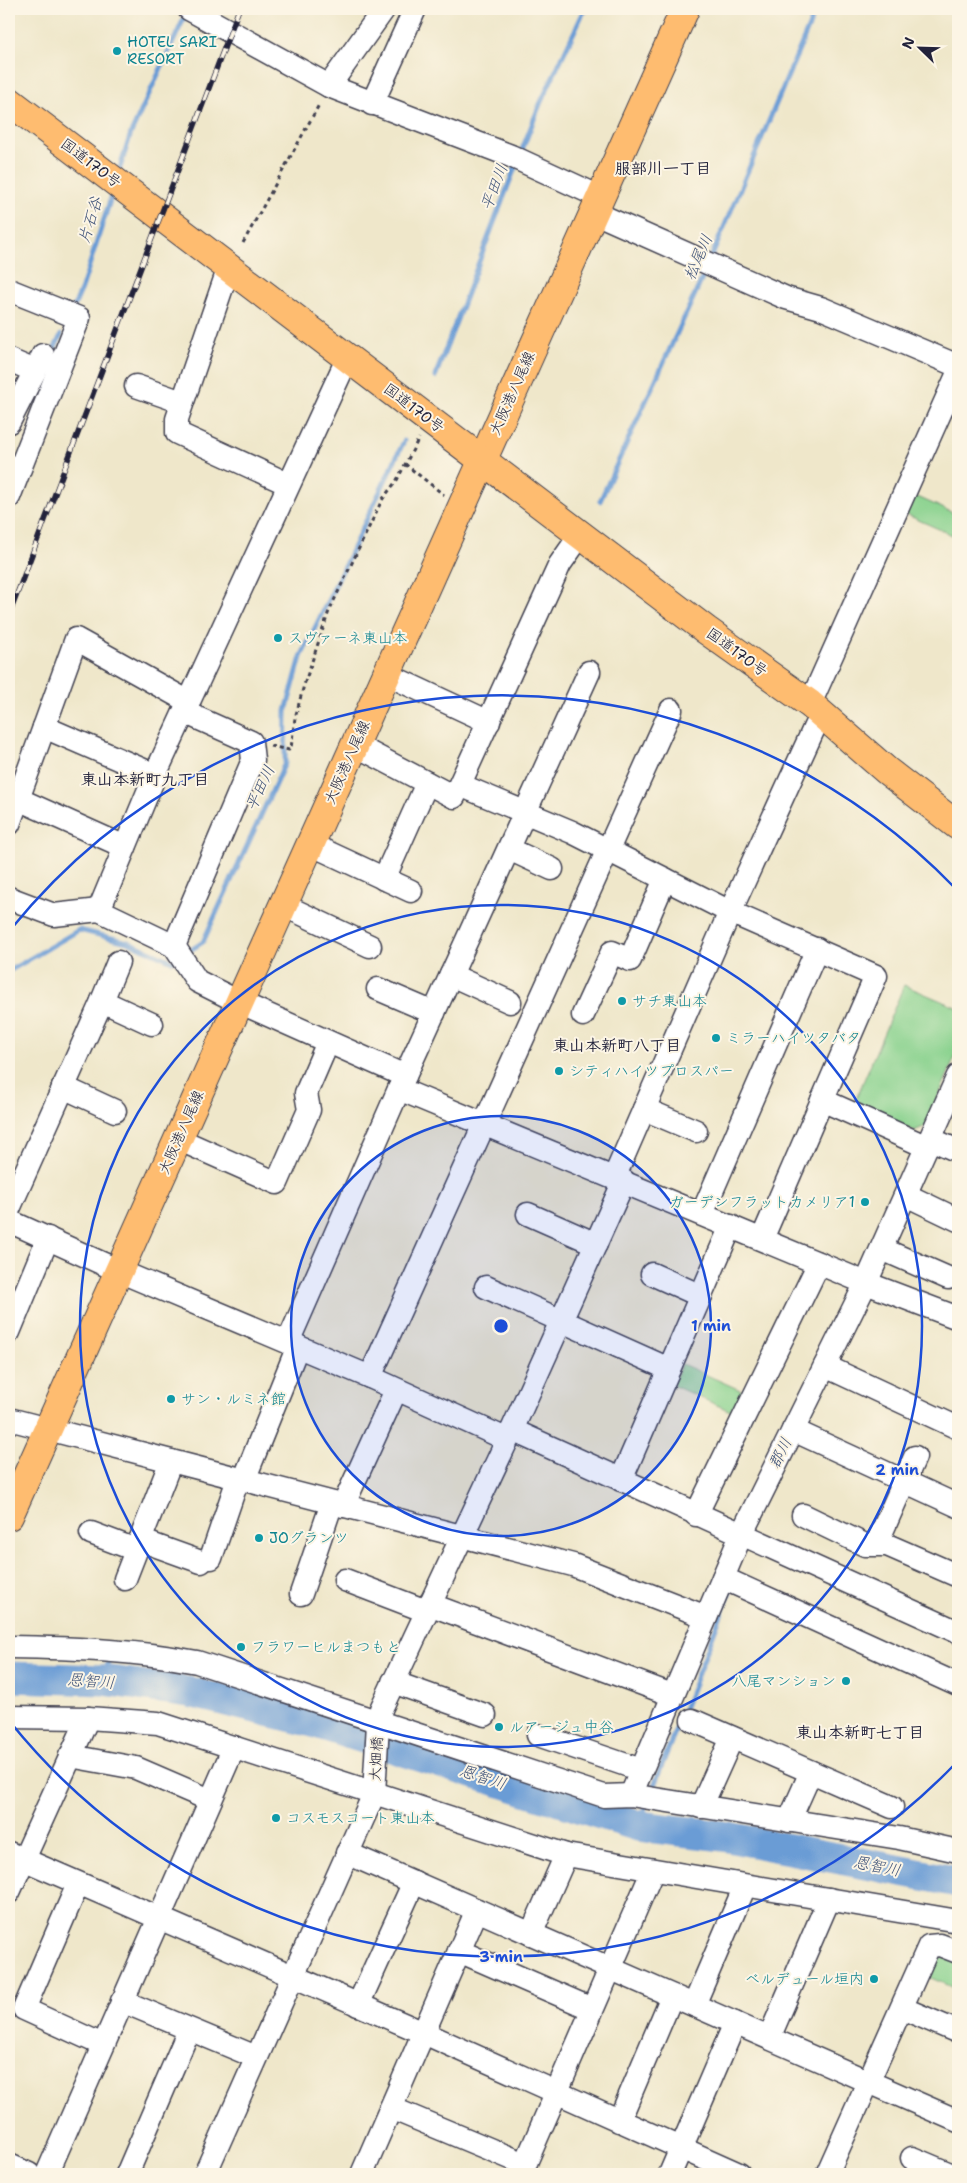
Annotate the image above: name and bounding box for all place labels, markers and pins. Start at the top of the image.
place label: HOTEL SARI RESORT [127,32,217,69]
marker: HOTEL SARI RESORT [111,45,123,57]
place label: スヴァーネ東山本 [288,628,407,648]
marker: スヴァーネ東山本 [272,632,284,644]
place label: サチ東山本 [632,991,707,1011]
marker: サチ東山本 [616,995,628,1007]
place label: ミラーハイツタバタ [726,1028,861,1048]
marker: ミラーハイツタバタ [710,1032,722,1044]
place label: シティハイツプロスパー [569,1061,734,1081]
marker: シティハイツプロスパー [553,1065,565,1077]
place label: ガーデンフラットカメリア1 [669,1192,855,1212]
marker: ガーデンフラットカメリア1 [859,1196,871,1208]
centre of rings [492,1317,510,1335]
place label: サン・ルミネ館 [181,1389,286,1409]
marker: サン・ルミネ館 [165,1393,177,1405]
place label: JOグランツ [269,1528,349,1548]
marker: JOグランツ [253,1532,265,1544]
place label: フラワーヒルまつもと [251,1637,401,1657]
marker: フラワーヒルまつもと [235,1641,247,1653]
place label: 八尾マンション [732,1671,836,1691]
marker: 八尾マンション [840,1675,852,1687]
place label: ルアージュ中谷 [509,1717,614,1737]
marker: ルアージュ中谷 [493,1721,505,1733]
place label: コスモスコート東山本 [286,1808,435,1828]
marker: コスモスコート東山本 [270,1812,282,1824]
place label: ベルデュール垣内 [745,1969,864,1989]
marker: ベルデュール垣内 [868,1973,880,1985]

